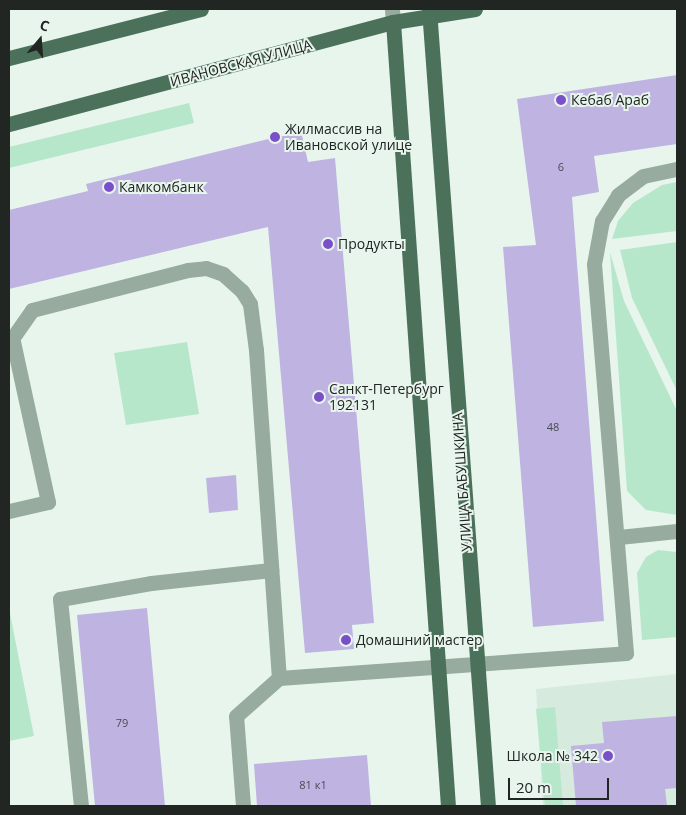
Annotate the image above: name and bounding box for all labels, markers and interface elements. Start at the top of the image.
north arrow [15,15,65,65]
text: С [38,15,52,36]
street label: ИВАНОВСКАЯ УЛИЦА [168,36,314,90]
place label: Кебаб Араб [571,92,649,108]
marker: Кебаб Араб [555,94,567,106]
place label: Жилмассив на Ивановской улице [285,121,412,154]
marker: Жилмассив на Ивановской улице [269,131,281,143]
house number: 6 [558,160,564,174]
place label: Камкомбанк [119,179,204,195]
marker: Камкомбанк [103,181,115,193]
place label: Продукты [338,236,405,252]
marker: Продукты [322,238,334,250]
place label: Санкт-Петербург 192131 [329,381,444,414]
marker: Санкт-Петербург 192131 [313,391,325,403]
street label: УЛИЦА БАБУШКИНА [449,412,475,552]
house number: 48 [547,420,559,434]
place label: Домашний мастер [356,632,483,648]
marker: Домашний мастер [340,634,352,646]
house number: 79 [116,716,128,730]
place label: Школа № 342 [507,748,598,764]
marker: Школа № 342 [602,750,614,762]
scale bar [511,768,612,800]
text: 20 m [516,777,551,797]
house number: 81 к1 [299,778,327,792]

